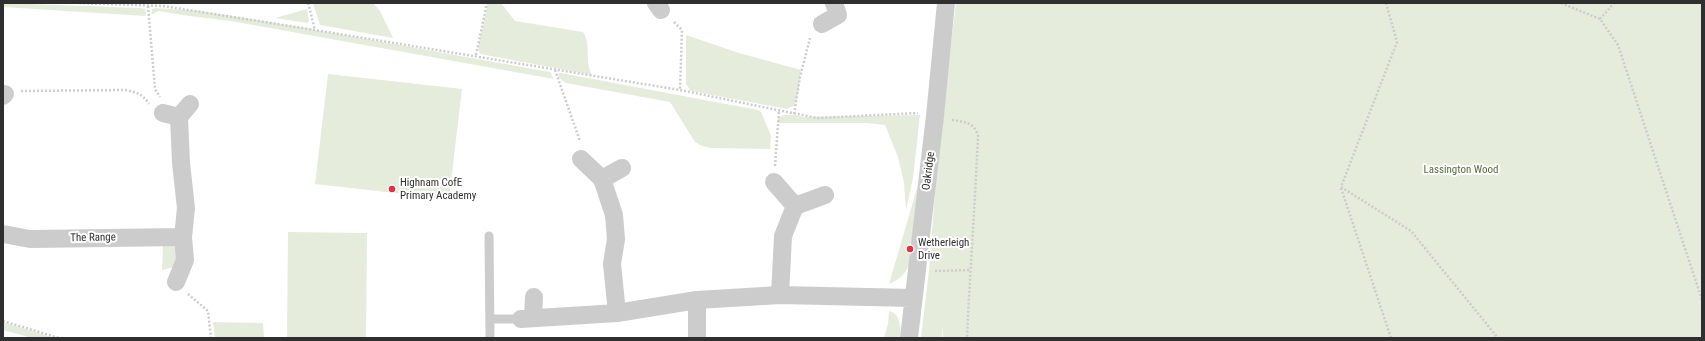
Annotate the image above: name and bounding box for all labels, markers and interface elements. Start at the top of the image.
street label: Oakridge [920,151,938,191]
park label: Lassington Wood [1423,163,1499,177]
place label: Highnam CofE Primary Academy [400,176,476,202]
marker: Highnam CofE Primary Academy [387,184,397,194]
street label: The Range [70,231,116,245]
place label: Wetherleigh Drive [918,236,969,262]
marker: Wetherleigh Drive [905,244,915,254]

